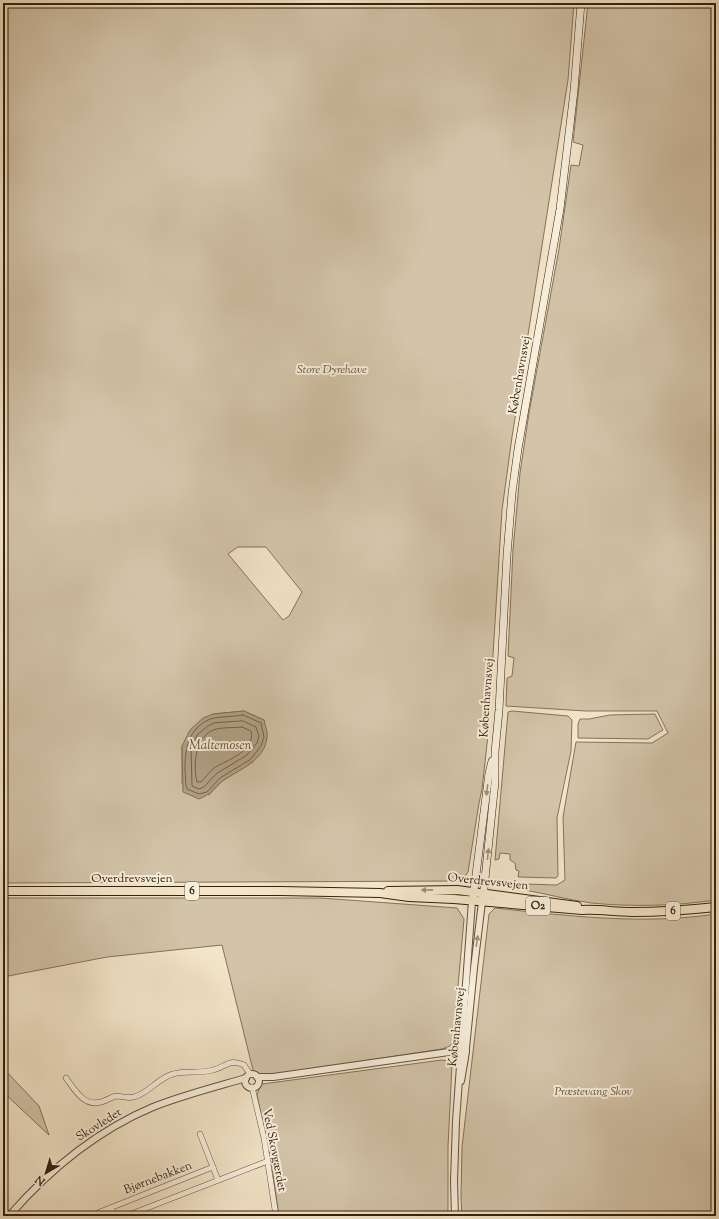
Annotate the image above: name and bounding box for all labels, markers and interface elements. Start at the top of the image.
street label: Københavnsvej [504,334,536,416]
park label: Store Dyrehave [297,361,367,379]
street label: Københavnsvej [475,658,499,738]
water label: Maltemosen [189,737,251,755]
one-way arrow [484,784,491,796]
one-way arrow [484,848,491,860]
street label: Overdrevsvejen [447,869,529,895]
street label: Overdrevsvejen [91,870,173,888]
road number: 6 [185,882,199,900]
one-way arrow [420,887,433,893]
road number: O2 [526,897,550,915]
road number: 6 [666,902,680,920]
one-way arrow [474,935,480,947]
street label: Københavnsvej [444,987,470,1067]
park label: Præstevang Skov [554,1083,632,1101]
street label: Skovledet [73,1104,125,1146]
street label: Ved Skovgærdet [257,1107,291,1193]
north arrow [26,1153,66,1193]
street label: Bjørnebakken [121,1157,195,1199]
text: N [32,1171,50,1190]

